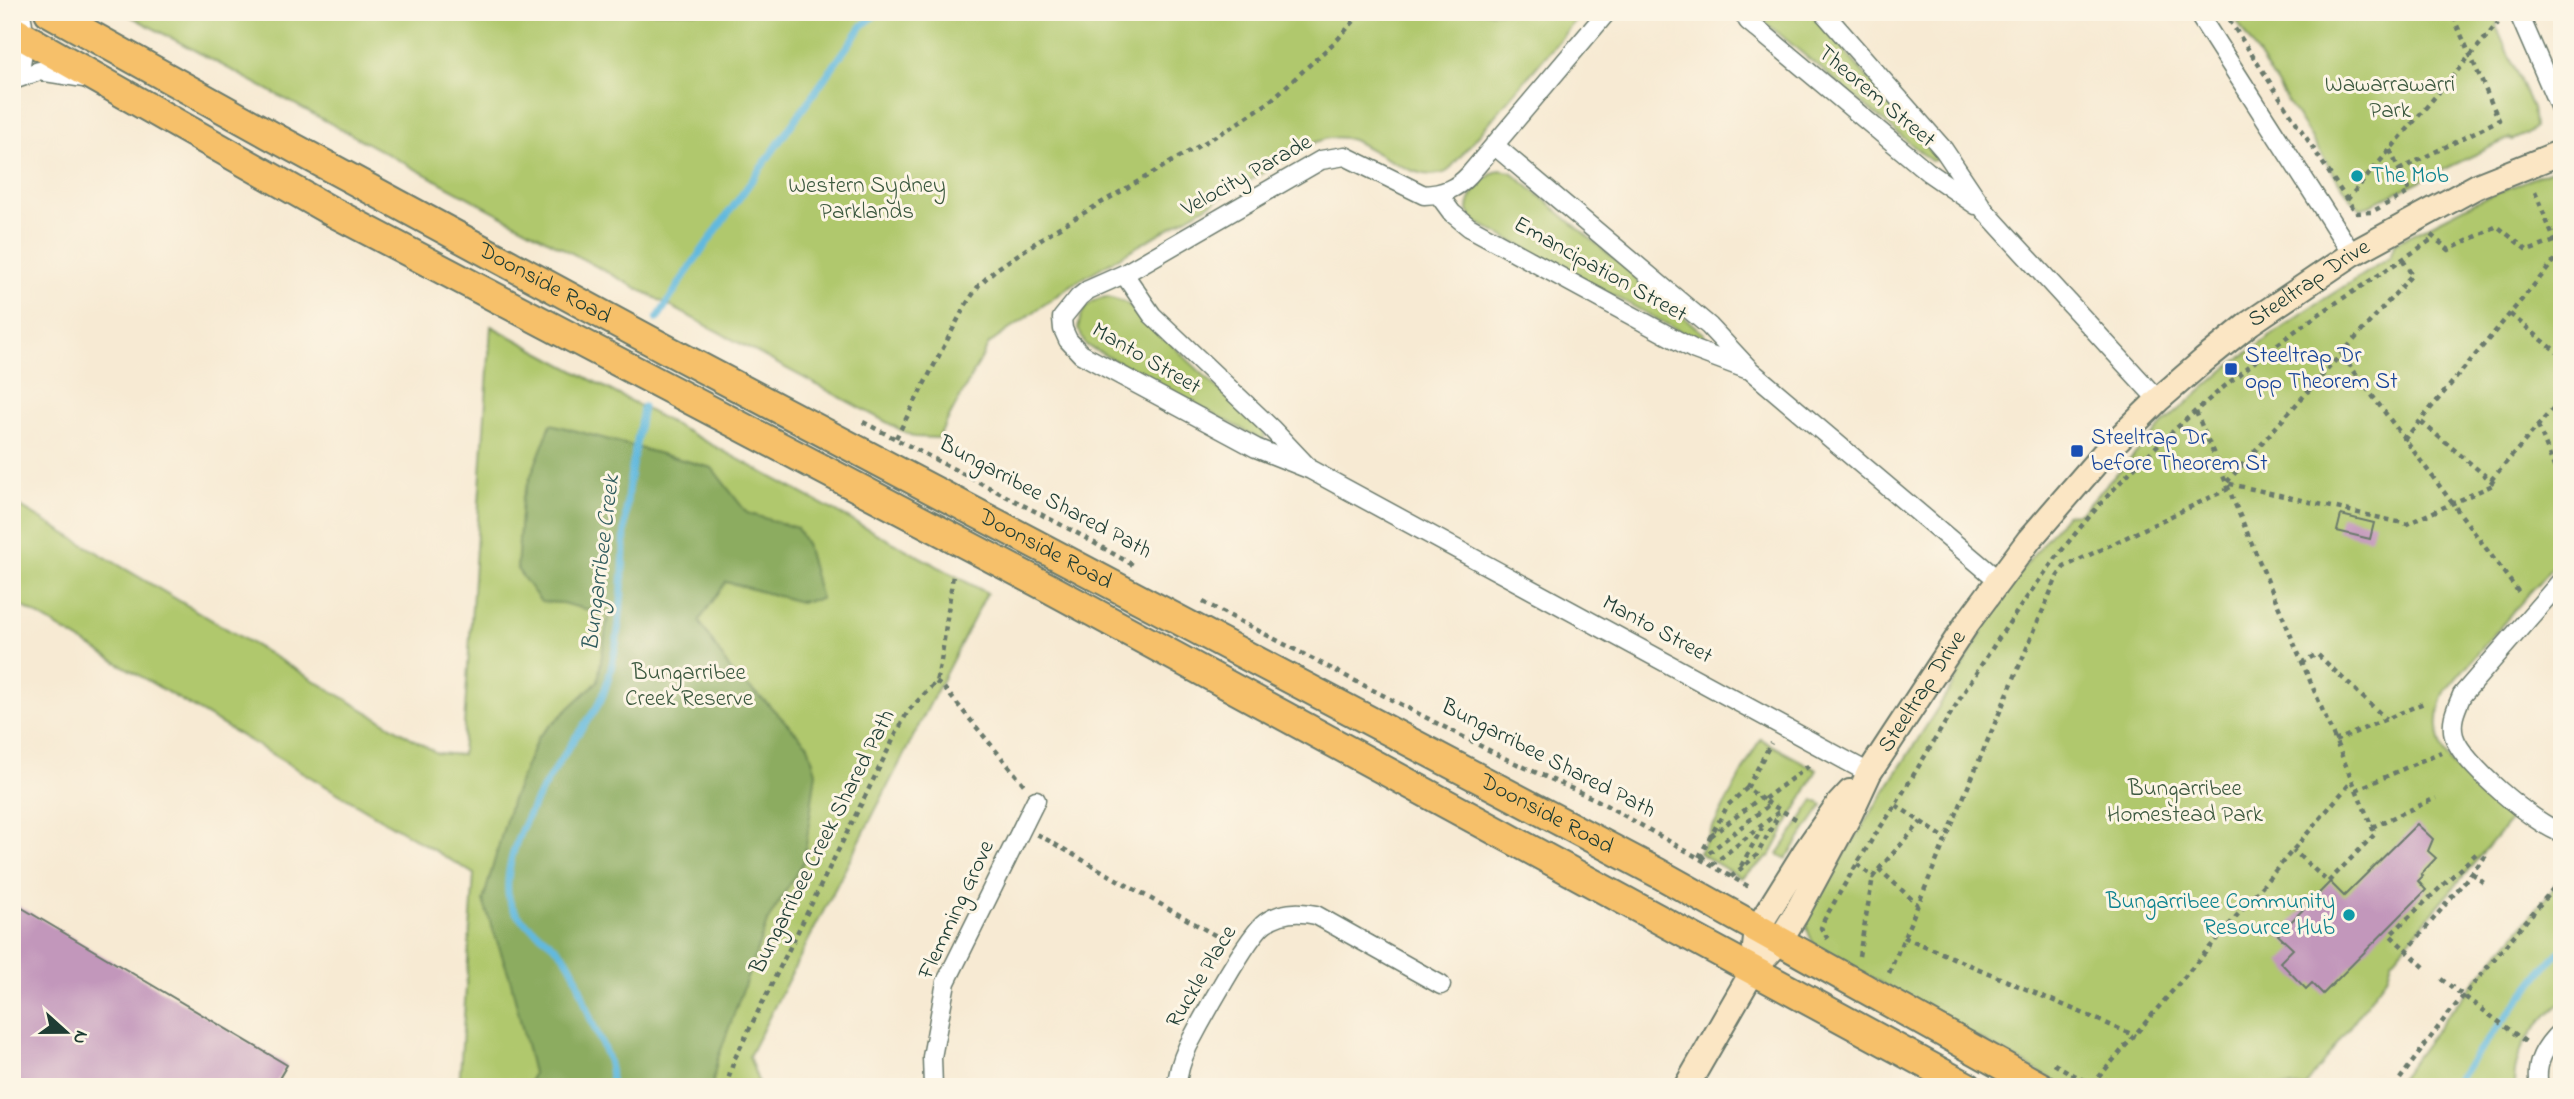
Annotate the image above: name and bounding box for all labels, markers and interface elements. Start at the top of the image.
street label: Theorem Street [1810,38,1942,157]
park label: Wawarrawarri Park [2325,69,2455,128]
street label: Velocity Parade [1175,126,1320,228]
place label: The Mob [2371,160,2449,193]
marker: The Mob [2349,168,2365,184]
park label: Western Sydney Parklands [788,170,946,229]
street label: Emancipation Street [1507,209,1693,332]
street label: Steeltrap Drive [2241,230,2377,336]
street label: Doonside Road [471,233,617,333]
street label: Manto Street [1085,314,1207,404]
place label: Steeltrap Dr opp Theorem St [2245,340,2398,399]
marker: Steeltrap Dr opp Theorem St [2223,361,2239,377]
place label: Steeltrap Dr before Theorem St [2091,422,2268,481]
street label: Bungarribee Shared Path [931,427,1157,569]
marker: Steeltrap Dr before Theorem St [2069,443,2085,459]
water label: Bungarribee Creek [574,471,630,653]
street label: Doonside Road [972,500,1118,598]
street label: Manto Street [1596,587,1718,673]
street label: Steeltrap Drive [1870,623,1975,759]
park label: Bungarribee Creek Reserve [625,657,754,716]
street label: Bungarribee Shared Path [1434,690,1661,828]
street label: Bungarribee Creek Shared Path [741,704,905,981]
street label: Doonside Road [1473,765,1619,863]
park label: Bungarribee Homestead Park [2107,773,2264,832]
street label: Flemming Grove [910,835,1005,986]
place label: Bungarribee Community Resource Hub [2105,886,2335,945]
marker: Bungarribee Community Resource Hub [2341,907,2357,923]
street label: Ruckle Place [1158,919,1246,1035]
north arrow [32,998,102,1068]
text: N [65,1026,94,1048]

